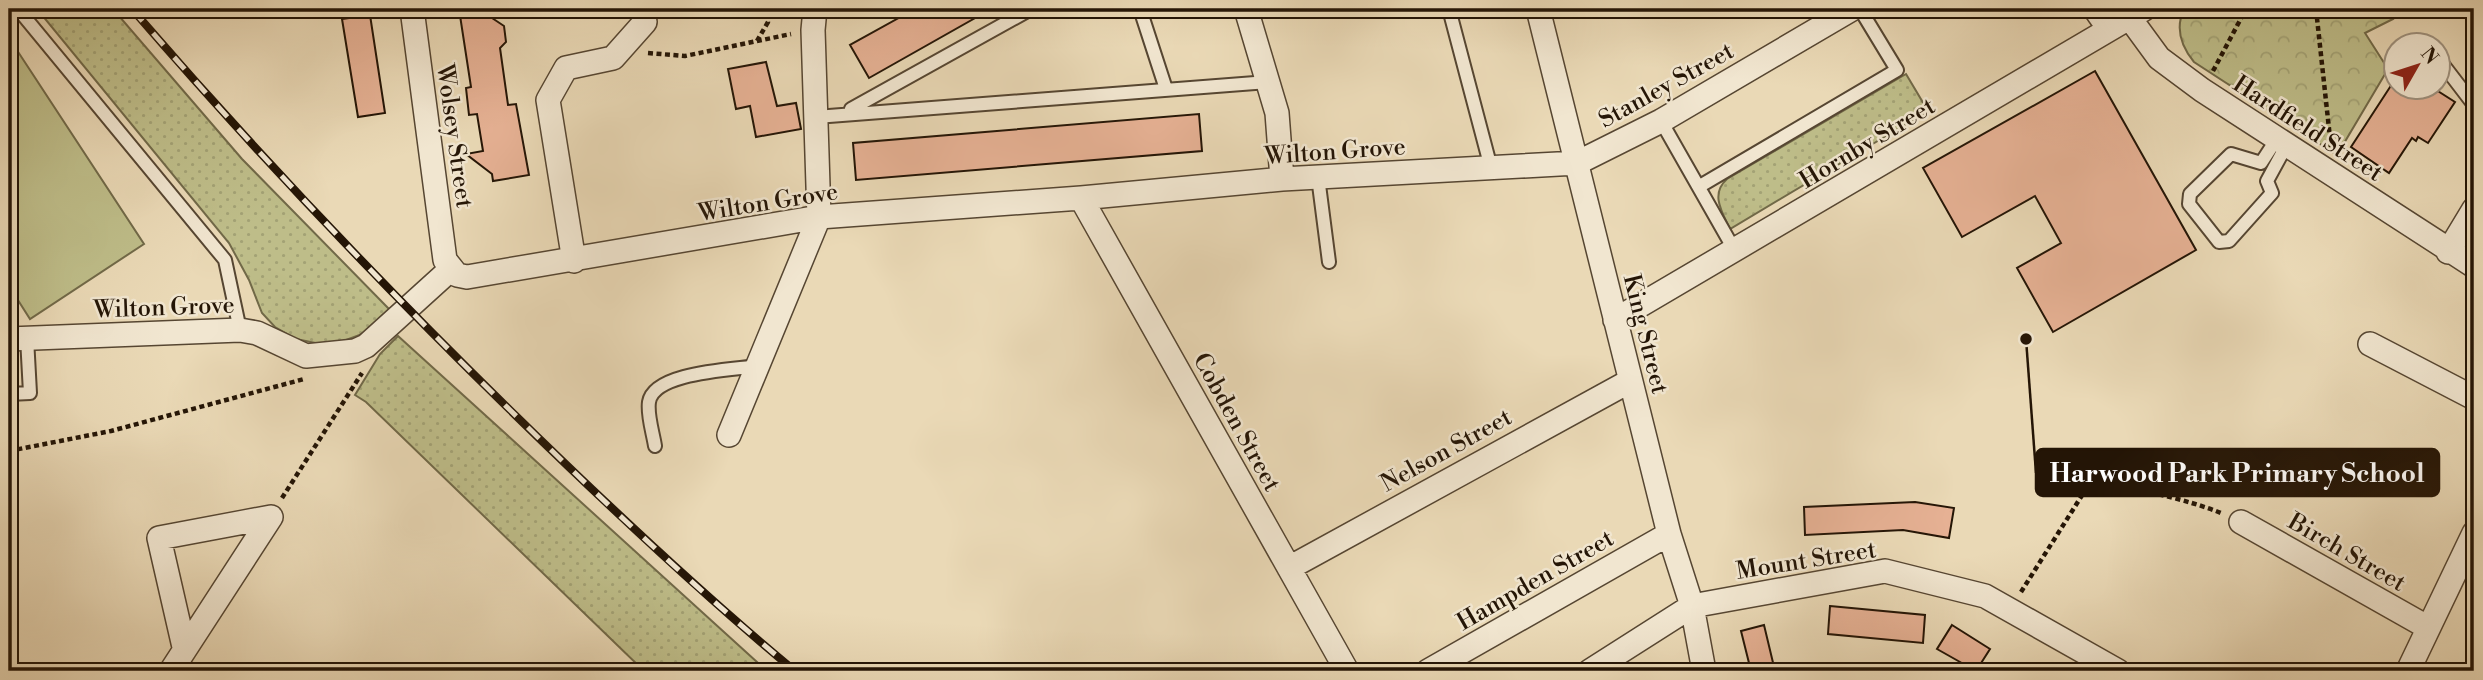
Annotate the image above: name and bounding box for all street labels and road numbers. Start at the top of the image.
street label: Stanley Street [1594,36,1740,135]
street label: Wolsey Street [429,61,479,211]
street label: Hardfield Street [2227,69,2389,189]
street label: Hornby Street [1794,91,1941,196]
street label: Wilton Grove [1263,132,1407,172]
street label: Wilton Grove [695,177,840,229]
street label: King Street [1616,271,1674,398]
street label: Wilton Grove [92,291,235,325]
street label: Cobden Street [1186,348,1287,497]
street label: Nelson Street [1376,402,1518,499]
street label: Birch Street [2281,507,2411,599]
street label: Hampden Street [1452,524,1620,638]
street label: Mount Street [1734,535,1879,587]

